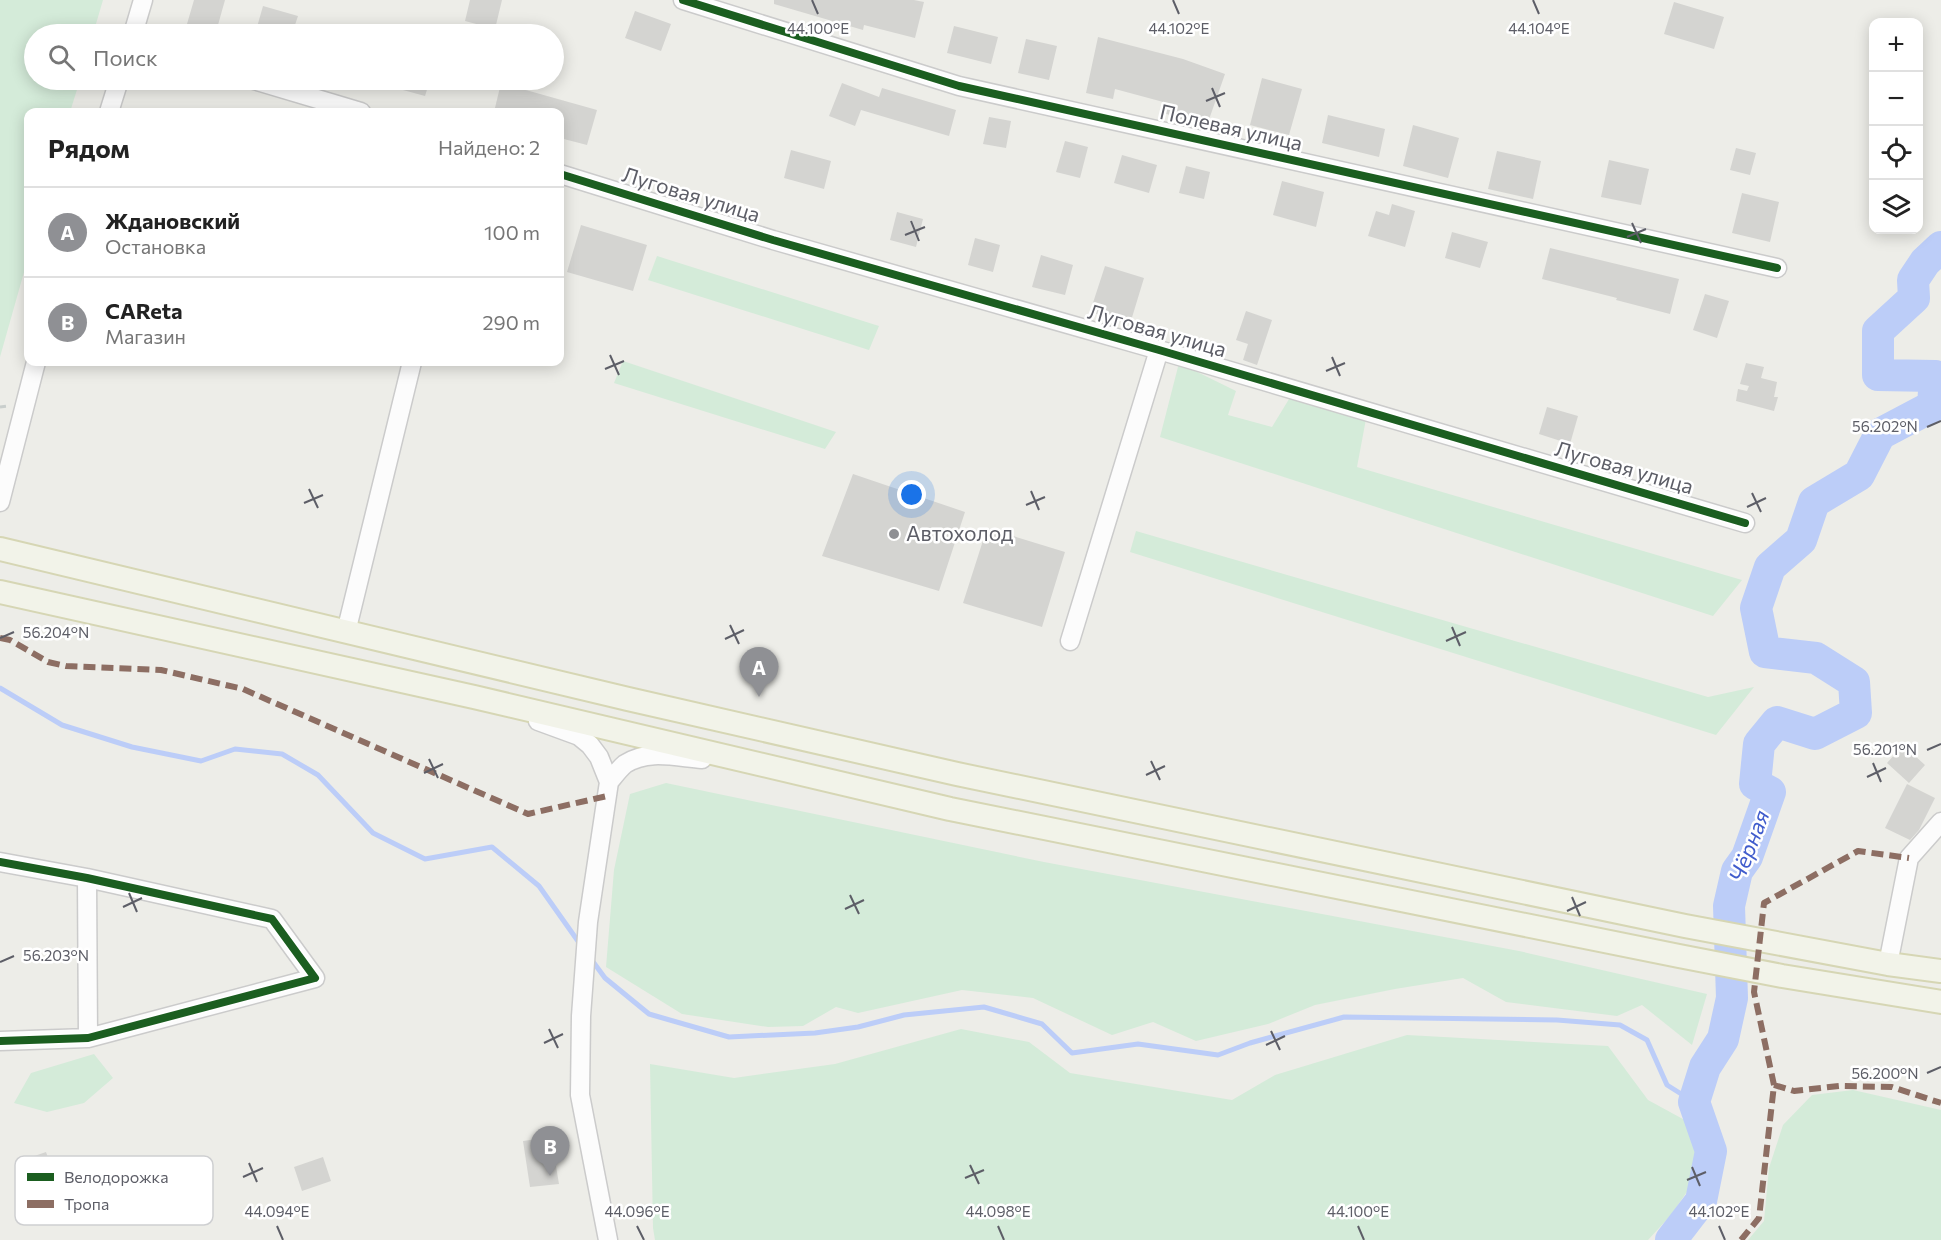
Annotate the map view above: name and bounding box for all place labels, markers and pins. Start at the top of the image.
place label: Автохолод [906,520,1013,545]
marker: Автохолод [887,527,901,541]
pin: A [740,648,778,697]
pin: B [530,1126,570,1176]

